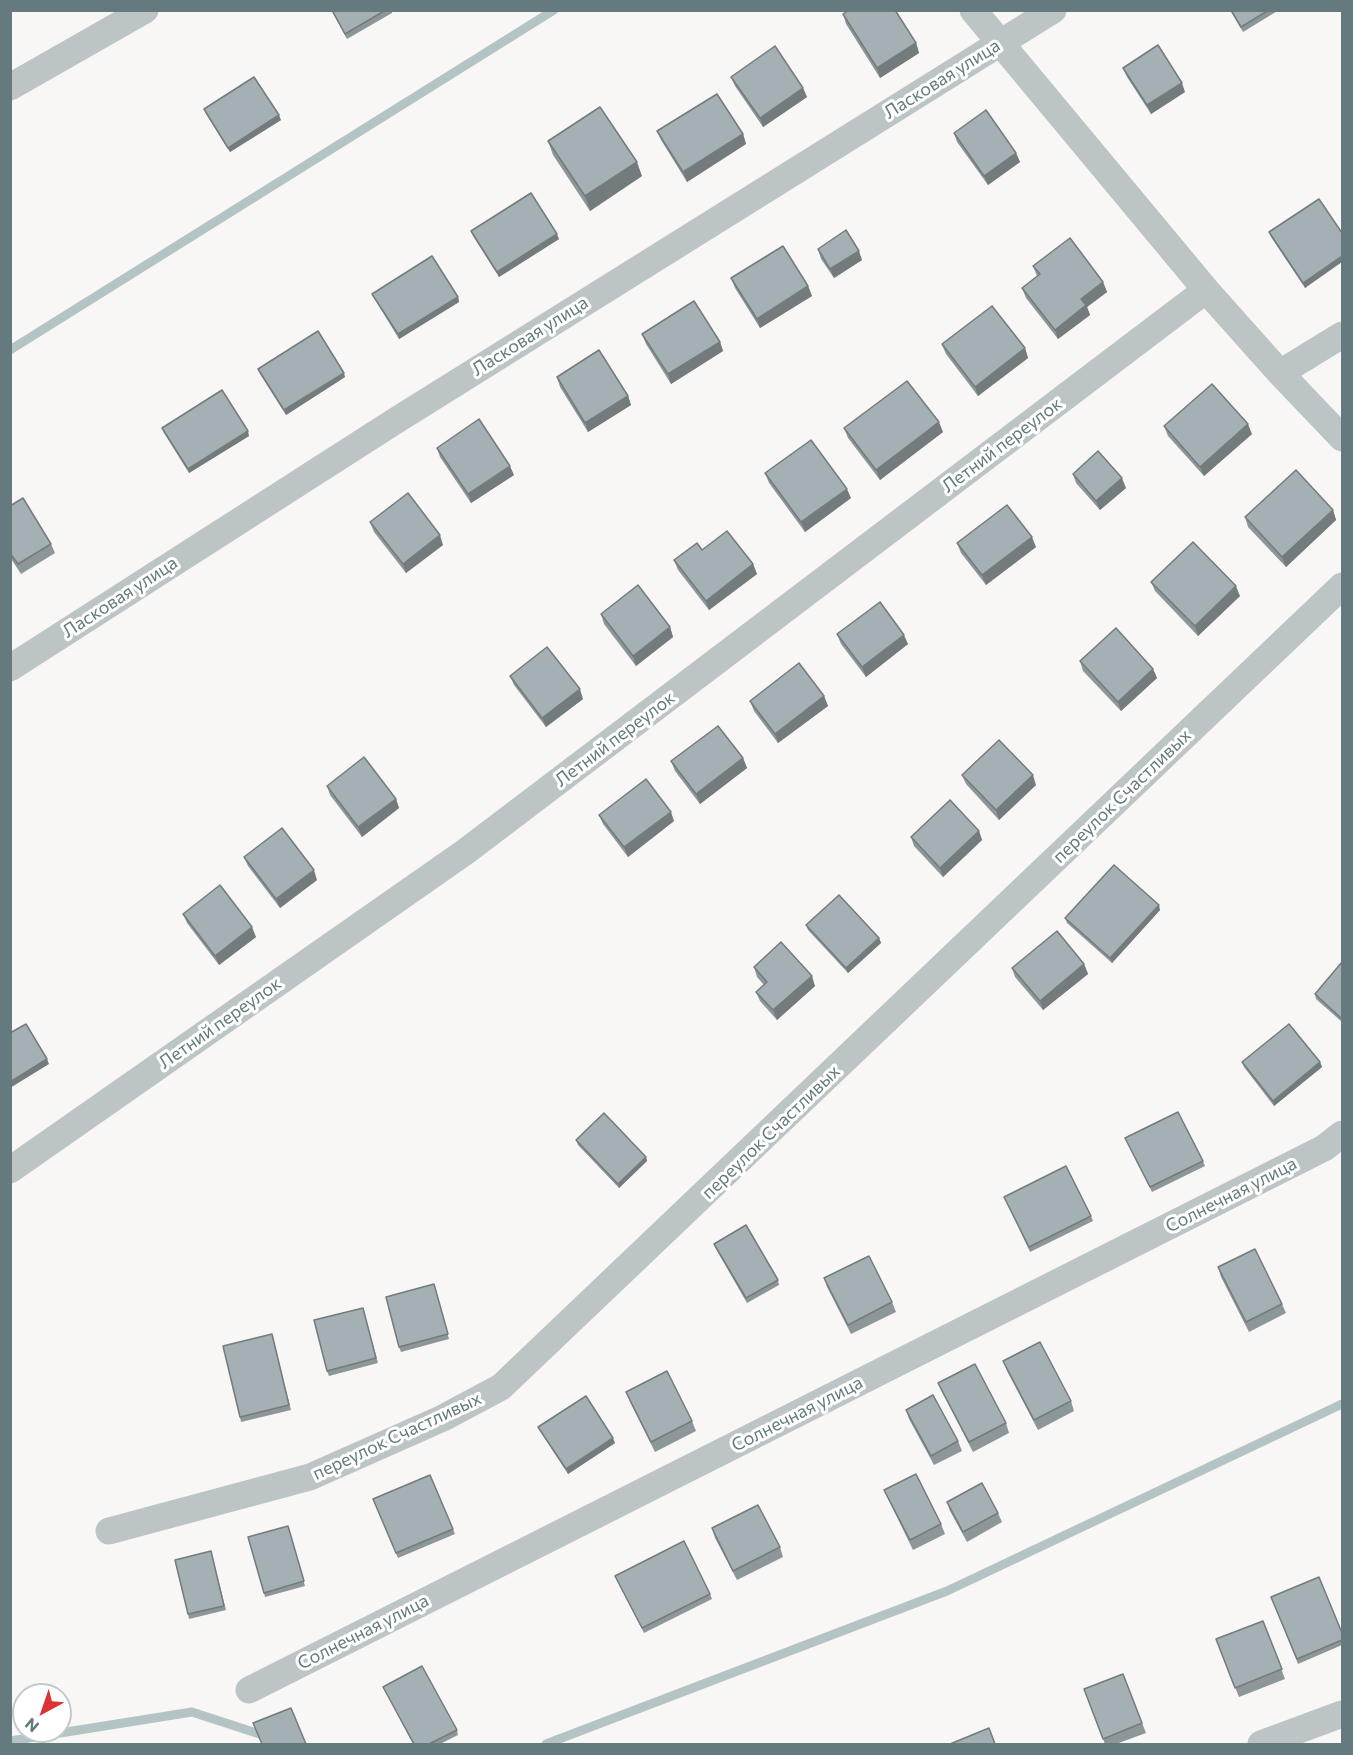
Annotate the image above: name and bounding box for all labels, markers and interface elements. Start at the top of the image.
street label: Ласковая улица [880,35,1004,123]
street label: Ласковая улица [468,292,592,380]
street label: Летний переулок [938,393,1066,497]
street label: Ласковая улица [58,552,182,642]
street label: Летний переулок [551,687,679,791]
street label: переулок Счастливых [1048,724,1196,868]
street label: Летний переулок [154,973,286,1073]
street label: переулок Счастливых [697,1060,845,1204]
street label: Солнечная улица [1162,1153,1300,1237]
street label: Солнечная улица [728,1372,866,1456]
street label: переулок Счастливых [309,1387,485,1485]
street label: Солнечная улица [294,1590,432,1674]
north arrow [12,1683,72,1743]
text: N [21,1715,42,1737]

